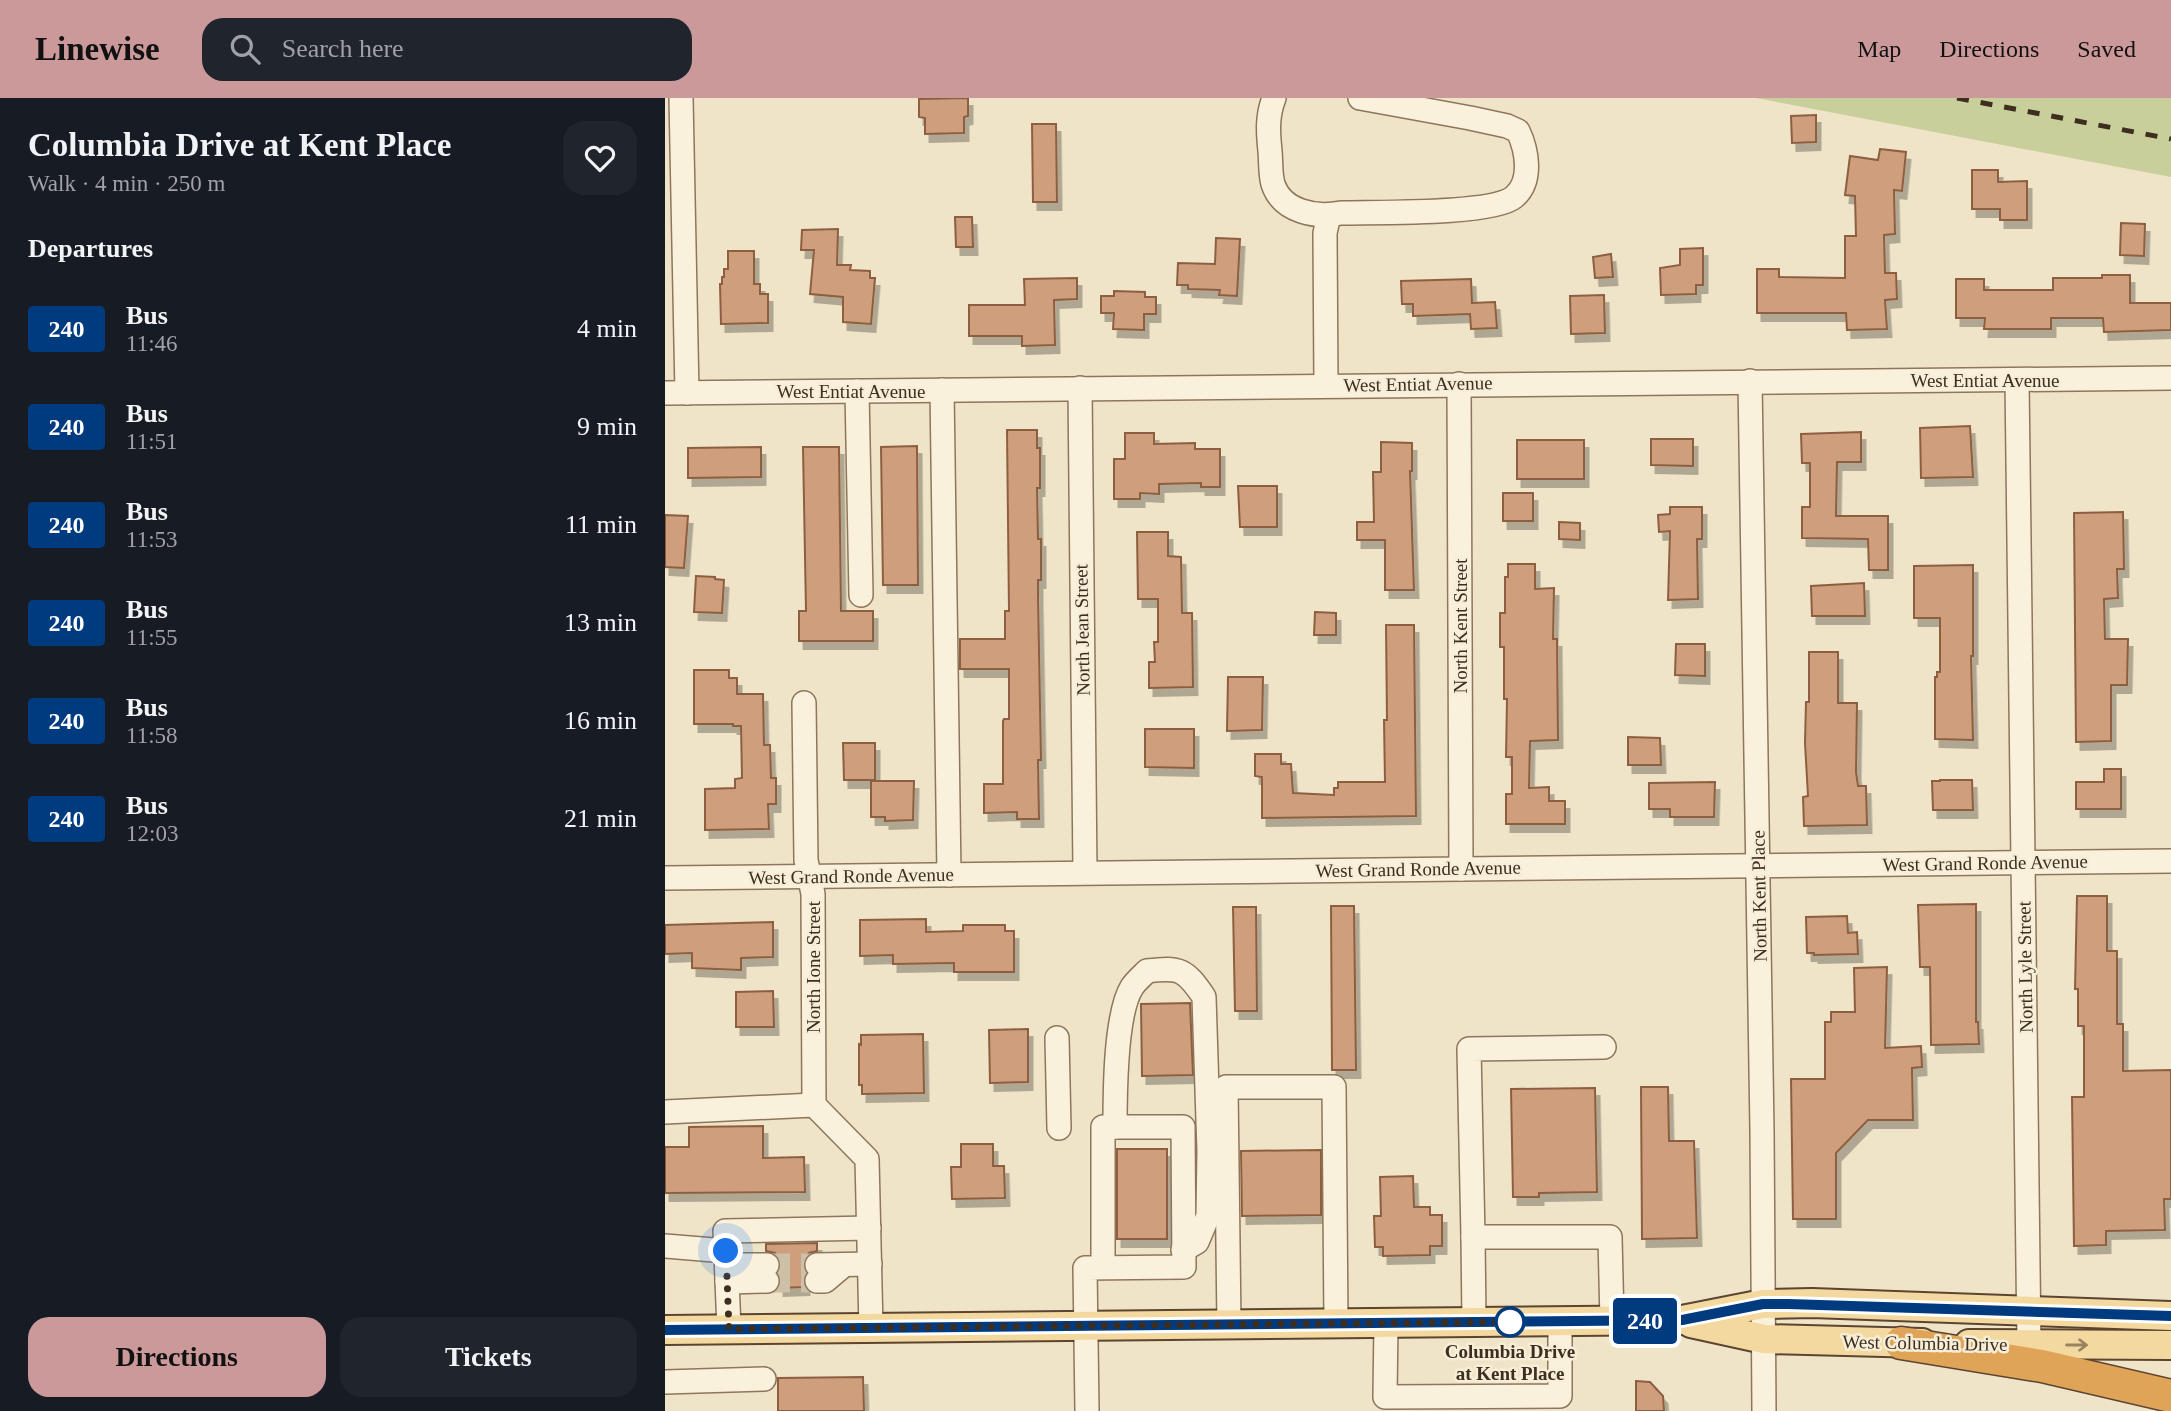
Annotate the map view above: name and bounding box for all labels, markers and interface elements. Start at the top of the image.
search box [202,18,692,81]
icon: search [226,30,264,68]
text: Linewise [35,31,160,67]
text: Search here [282,34,404,63]
text: Map [1857,36,1901,62]
text: Directions [1939,36,2039,62]
text: Saved [2077,36,2136,62]
button: heart [563,121,637,195]
text: Columbia Drive at Kent Place [28,127,451,163]
text: Walk · 4 min · 250 m [28,171,225,196]
text: Departures [28,234,153,263]
text: Bus [126,301,168,330]
text: 4 min [577,314,637,343]
text: 240 [49,316,85,342]
text: 11:46 [126,331,178,356]
street label: West Entiat Avenue [1910,370,2060,391]
street label: West Entiat Avenue [1343,372,1493,396]
street label: West Entiat Avenue [776,381,926,402]
text: Bus [126,399,168,428]
text: 9 min [577,412,637,441]
text: 240 [49,414,85,440]
text: 11:51 [126,429,178,454]
text: Bus [126,497,168,526]
text: 11 min [565,510,637,539]
text: 240 [49,512,85,538]
text: 11:53 [126,527,178,552]
street label: North Kent Street [1450,558,1471,694]
street label: North Jean Street [1070,563,1094,696]
text: Bus [126,595,168,624]
text: 13 min [564,608,637,637]
text: 240 [49,610,85,636]
text: 11:55 [126,625,178,650]
text: Bus [126,693,168,722]
text: 16 min [564,706,637,735]
text: 240 [49,708,85,734]
text: 11:58 [126,723,178,748]
text: Bus [126,791,168,820]
text: 21 min [564,804,637,833]
text: 240 [49,806,85,832]
text: 12:03 [126,821,178,846]
street label: North Kent Place [1747,830,1771,962]
street label: West Grand Ronde Avenue [1882,851,2088,875]
street label: West Grand Ronde Avenue [1315,857,1521,881]
street label: West Grand Ronde Avenue [748,864,954,888]
street label: North Ione Street [803,900,824,1033]
street label: North Lyle Street [2013,900,2037,1033]
your location [708,1233,743,1268]
line badge: 240 [1605,1298,1685,1344]
marker: Columbia Drive at Kent Place [1495,1307,1525,1337]
text: 240 [1627,1308,1663,1334]
button: Directions [28,1317,326,1397]
button: Tickets [340,1317,637,1397]
street label: West Columbia Drive [1842,1331,2008,1355]
one-way arrow [2065,1338,2088,1352]
place label: Columbia Drive at Kent Place [1445,1341,1575,1384]

